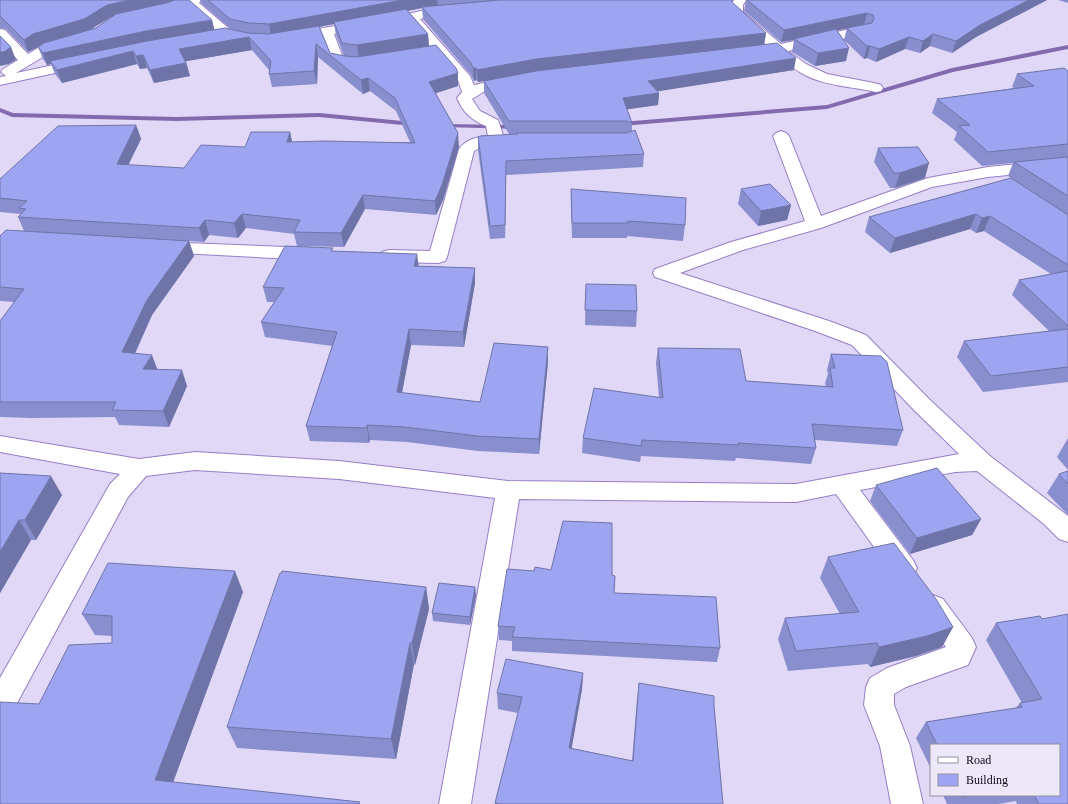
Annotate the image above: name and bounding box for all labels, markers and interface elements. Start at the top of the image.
legend [930,744,1060,796]
text: Road [966,753,991,767]
text: Building [966,773,1008,787]

